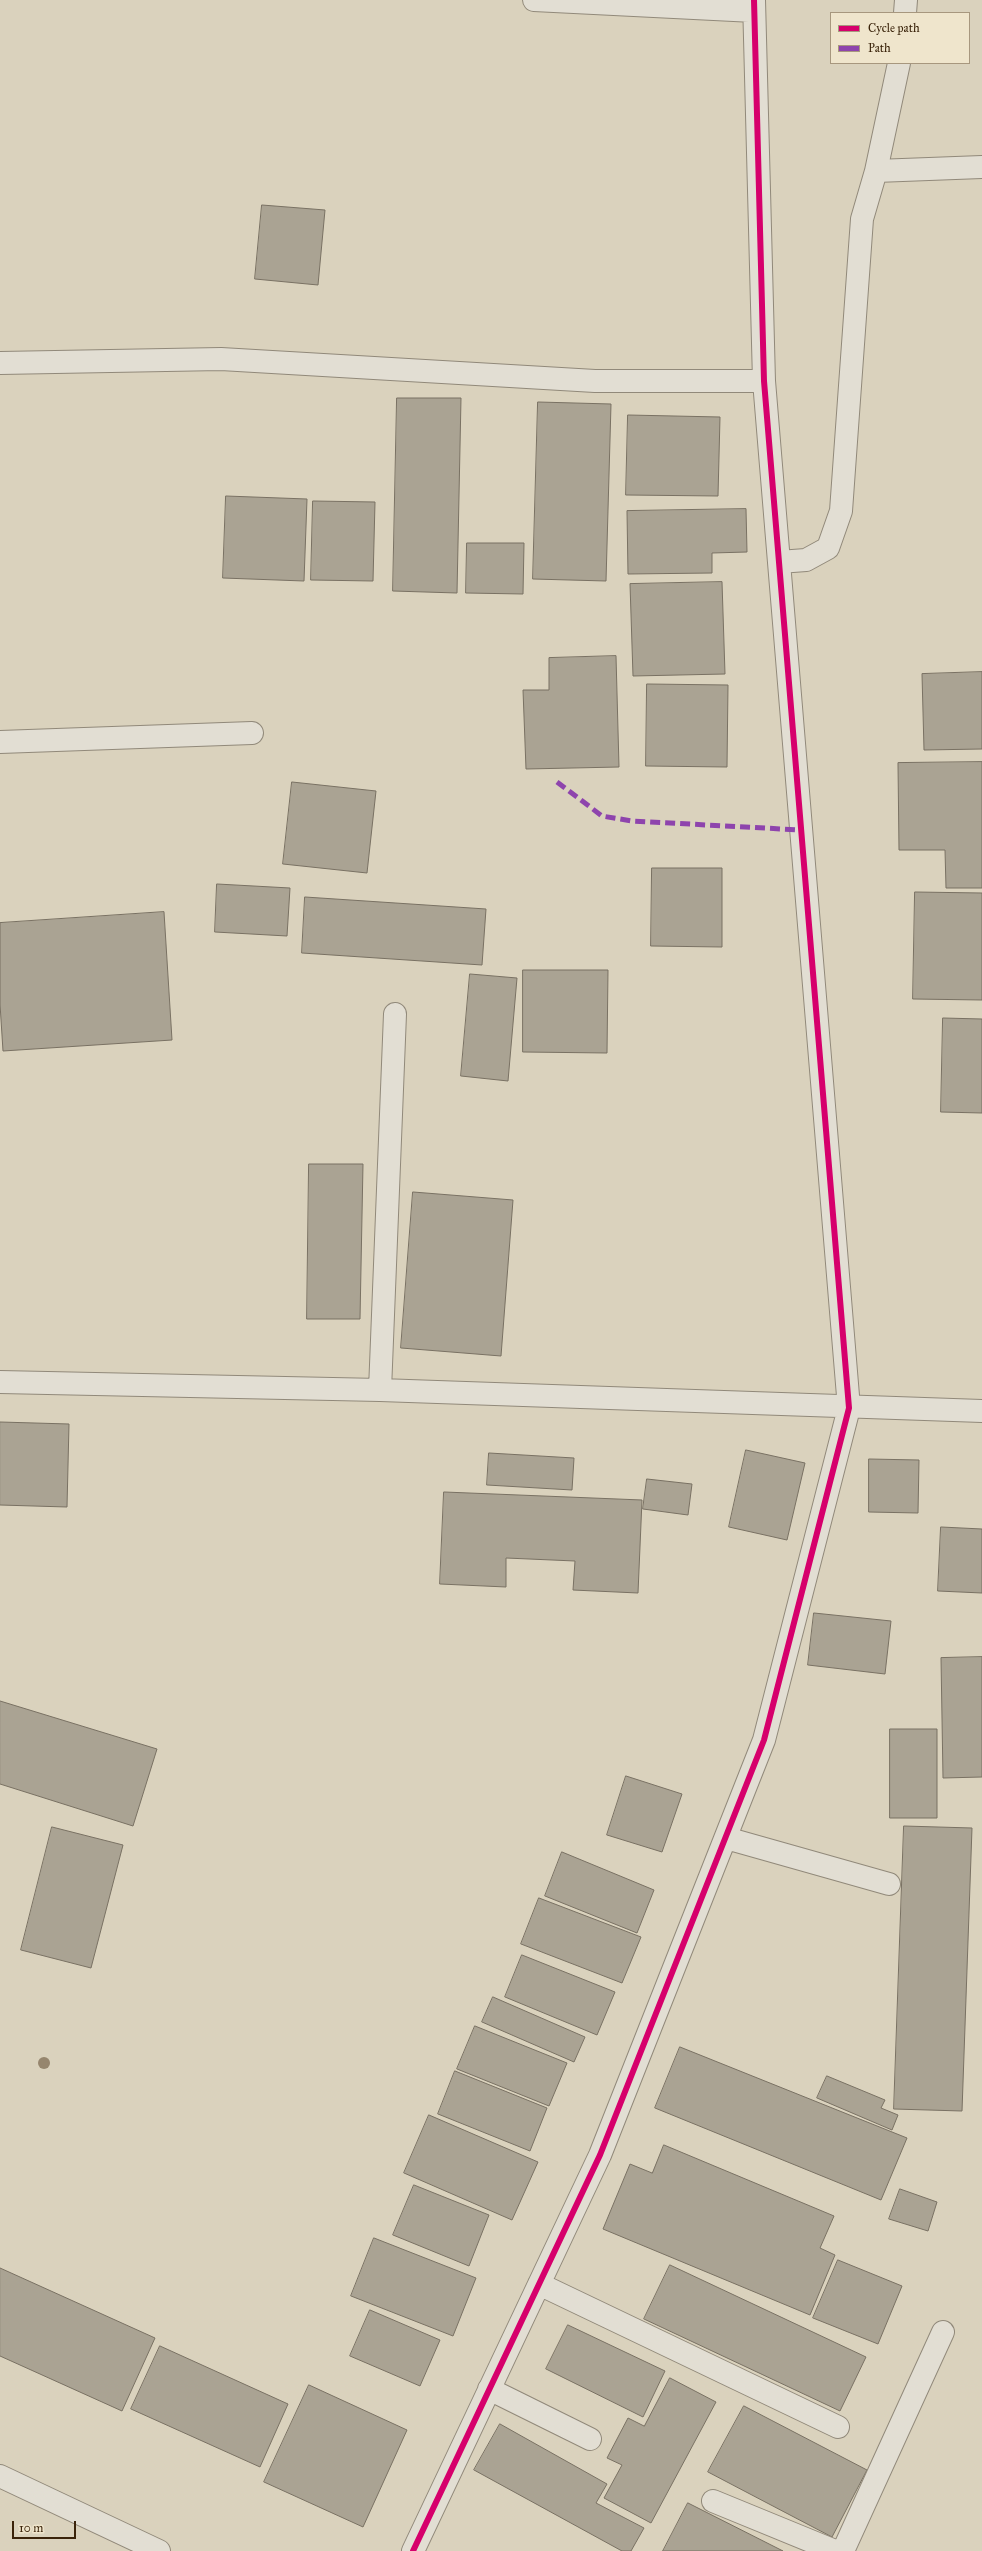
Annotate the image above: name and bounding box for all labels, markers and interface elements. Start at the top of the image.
legend [830,12,970,64]
text: Cycle path [868,21,920,35]
text: Path [868,41,891,55]
scale bar [14,2513,78,2539]
text: 10 m [19,2521,43,2535]

